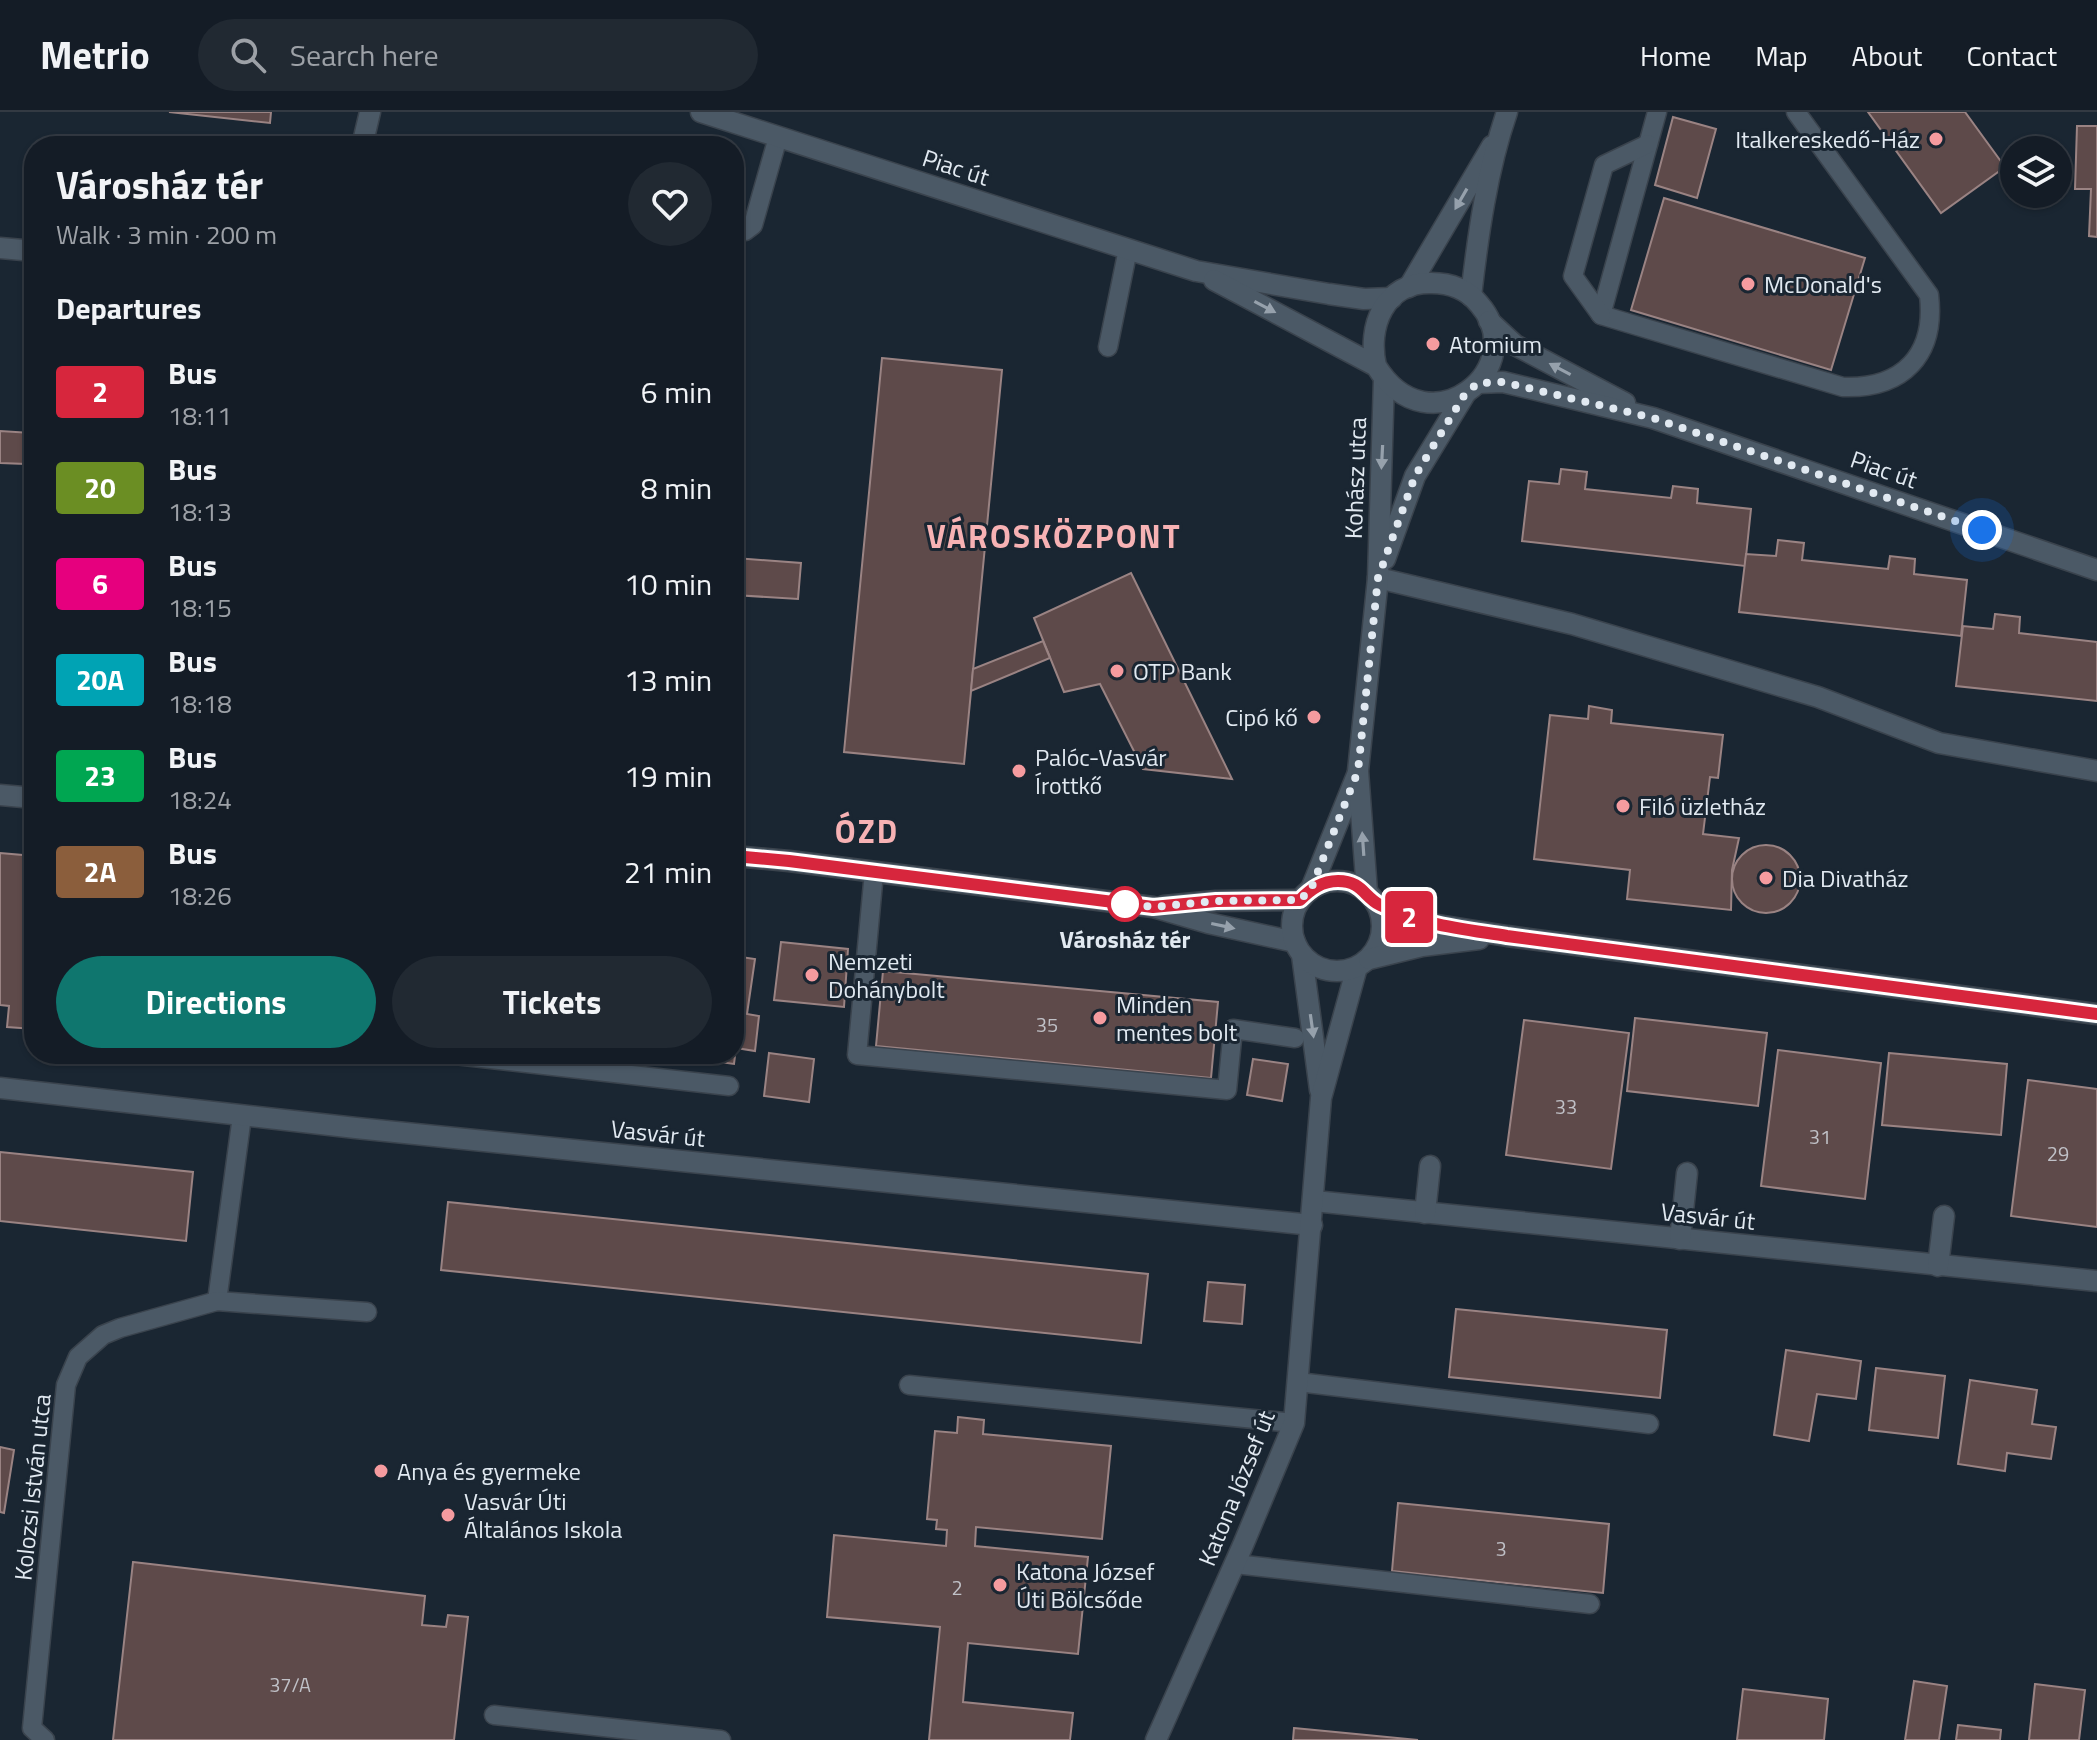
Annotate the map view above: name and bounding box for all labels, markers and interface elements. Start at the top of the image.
search box [198,19,758,91]
text: Metrio [40,26,150,84]
text: Search here [290,32,439,78]
icon: search [226,33,270,77]
text: Home [1640,34,1711,77]
text: Map [1755,34,1808,77]
text: About [1852,34,1922,77]
text: Contact [1966,34,2057,77]
place label: Italkereskedő-Ház [1735,121,1920,157]
marker: Italkereskedő-Ház [1927,130,1945,148]
map controls [2000,136,2072,208]
button: layers [2000,136,2072,208]
street label: Piac út [918,139,995,195]
text: Városház tér [56,156,263,214]
button: heart [628,162,712,246]
one-way arrow [1454,188,1468,210]
text: Walk · 3 min · 200 m [56,215,277,254]
place label: McDonald's [1764,266,1882,302]
marker: McDonald's [1739,275,1757,293]
text: Departures [56,285,201,331]
one-way arrow [1254,301,1277,314]
place label: Atomium [1449,326,1542,362]
marker: Atomium [1424,335,1442,353]
text: Bus [168,350,217,396]
one-way arrow [1548,362,1571,375]
text: 6 min [641,369,712,415]
text: 2 [92,370,108,413]
text: 18:11 [168,396,232,435]
street label: Kohász utca [1335,416,1375,540]
street label: Piac út [1846,441,1923,497]
one-way arrow [1375,445,1388,470]
text: Bus [168,446,217,492]
text: 8 min [641,465,712,511]
text: 20 [84,466,116,509]
text: 18:13 [168,492,232,531]
your location [1962,510,2002,550]
district label: VÁROSKÖZPONT [926,512,1182,560]
text: Bus [168,542,217,588]
text: 10 min [624,561,712,607]
text: 6 [92,562,108,605]
text: 18:15 [168,588,232,627]
text: Bus [168,638,217,684]
place label: OTP Bank [1133,653,1232,689]
text: 13 min [624,657,712,703]
text: 20A [76,658,124,701]
marker: OTP Bank [1108,662,1126,680]
text: 18:18 [168,684,232,723]
place label: Cipó kő [1225,699,1298,735]
marker: Cipó kő [1305,708,1323,726]
text: Bus [168,734,217,780]
place label: Palóc-Vasvár Írottkő [1035,739,1167,803]
text: 19 min [624,753,712,799]
text: 23 [84,754,116,797]
marker: Palóc-Vasvár Írottkő [1010,762,1028,780]
text: 18:24 [168,780,232,819]
place label: Filó üzletház [1639,788,1766,824]
marker: Filó üzletház [1614,797,1632,815]
district label: ÓZD [835,807,899,855]
text: Bus [168,830,217,876]
one-way arrow [1356,831,1369,856]
text: 21 min [624,849,712,895]
text: 2A [84,850,116,893]
place label: Dia Divatház [1782,860,1908,896]
marker: Dia Divatház [1757,869,1775,887]
text: 18:26 [168,876,232,915]
marker: Városház tér [1108,887,1142,921]
line badge: 2 [1383,891,1435,943]
text: 2 [1401,895,1417,938]
one-way arrow [1211,920,1236,933]
place label: Városház tér [1060,921,1190,957]
place label: Nemzeti Dohánybolt [828,943,945,1007]
button: Directions [56,956,376,1048]
button: Tickets [392,956,712,1048]
marker: Nemzeti Dohánybolt [803,966,821,984]
place label: Minden mentes bolt [1116,986,1238,1050]
house number: 35 [1036,1009,1058,1040]
marker: Minden mentes bolt [1091,1009,1109,1027]
one-way arrow [1306,1014,1319,1039]
house number: 33 [1555,1091,1577,1122]
street label: Vasvár út [609,1110,707,1156]
house number: 31 [1809,1121,1831,1152]
house number: 29 [2047,1138,2069,1169]
street label: Vasvár út [1659,1193,1757,1239]
street label: Kolozsi István utca [4,1392,60,1582]
street label: Katona József út [1188,1404,1284,1571]
place label: Anya és gyermeke [397,1453,581,1489]
marker: Anya és gyermeke [372,1462,390,1480]
place label: Vasvár Úti Általános Iskola [464,1483,622,1547]
marker: Vasvár Úti Általános Iskola [439,1506,457,1524]
house number: 3 [1495,1533,1507,1564]
place label: Katona József Úti Bölcsőde [1016,1553,1155,1617]
house number: 2 [951,1572,963,1603]
marker: Katona József Úti Bölcsőde [991,1576,1009,1594]
house number: 37/A [269,1669,311,1700]

